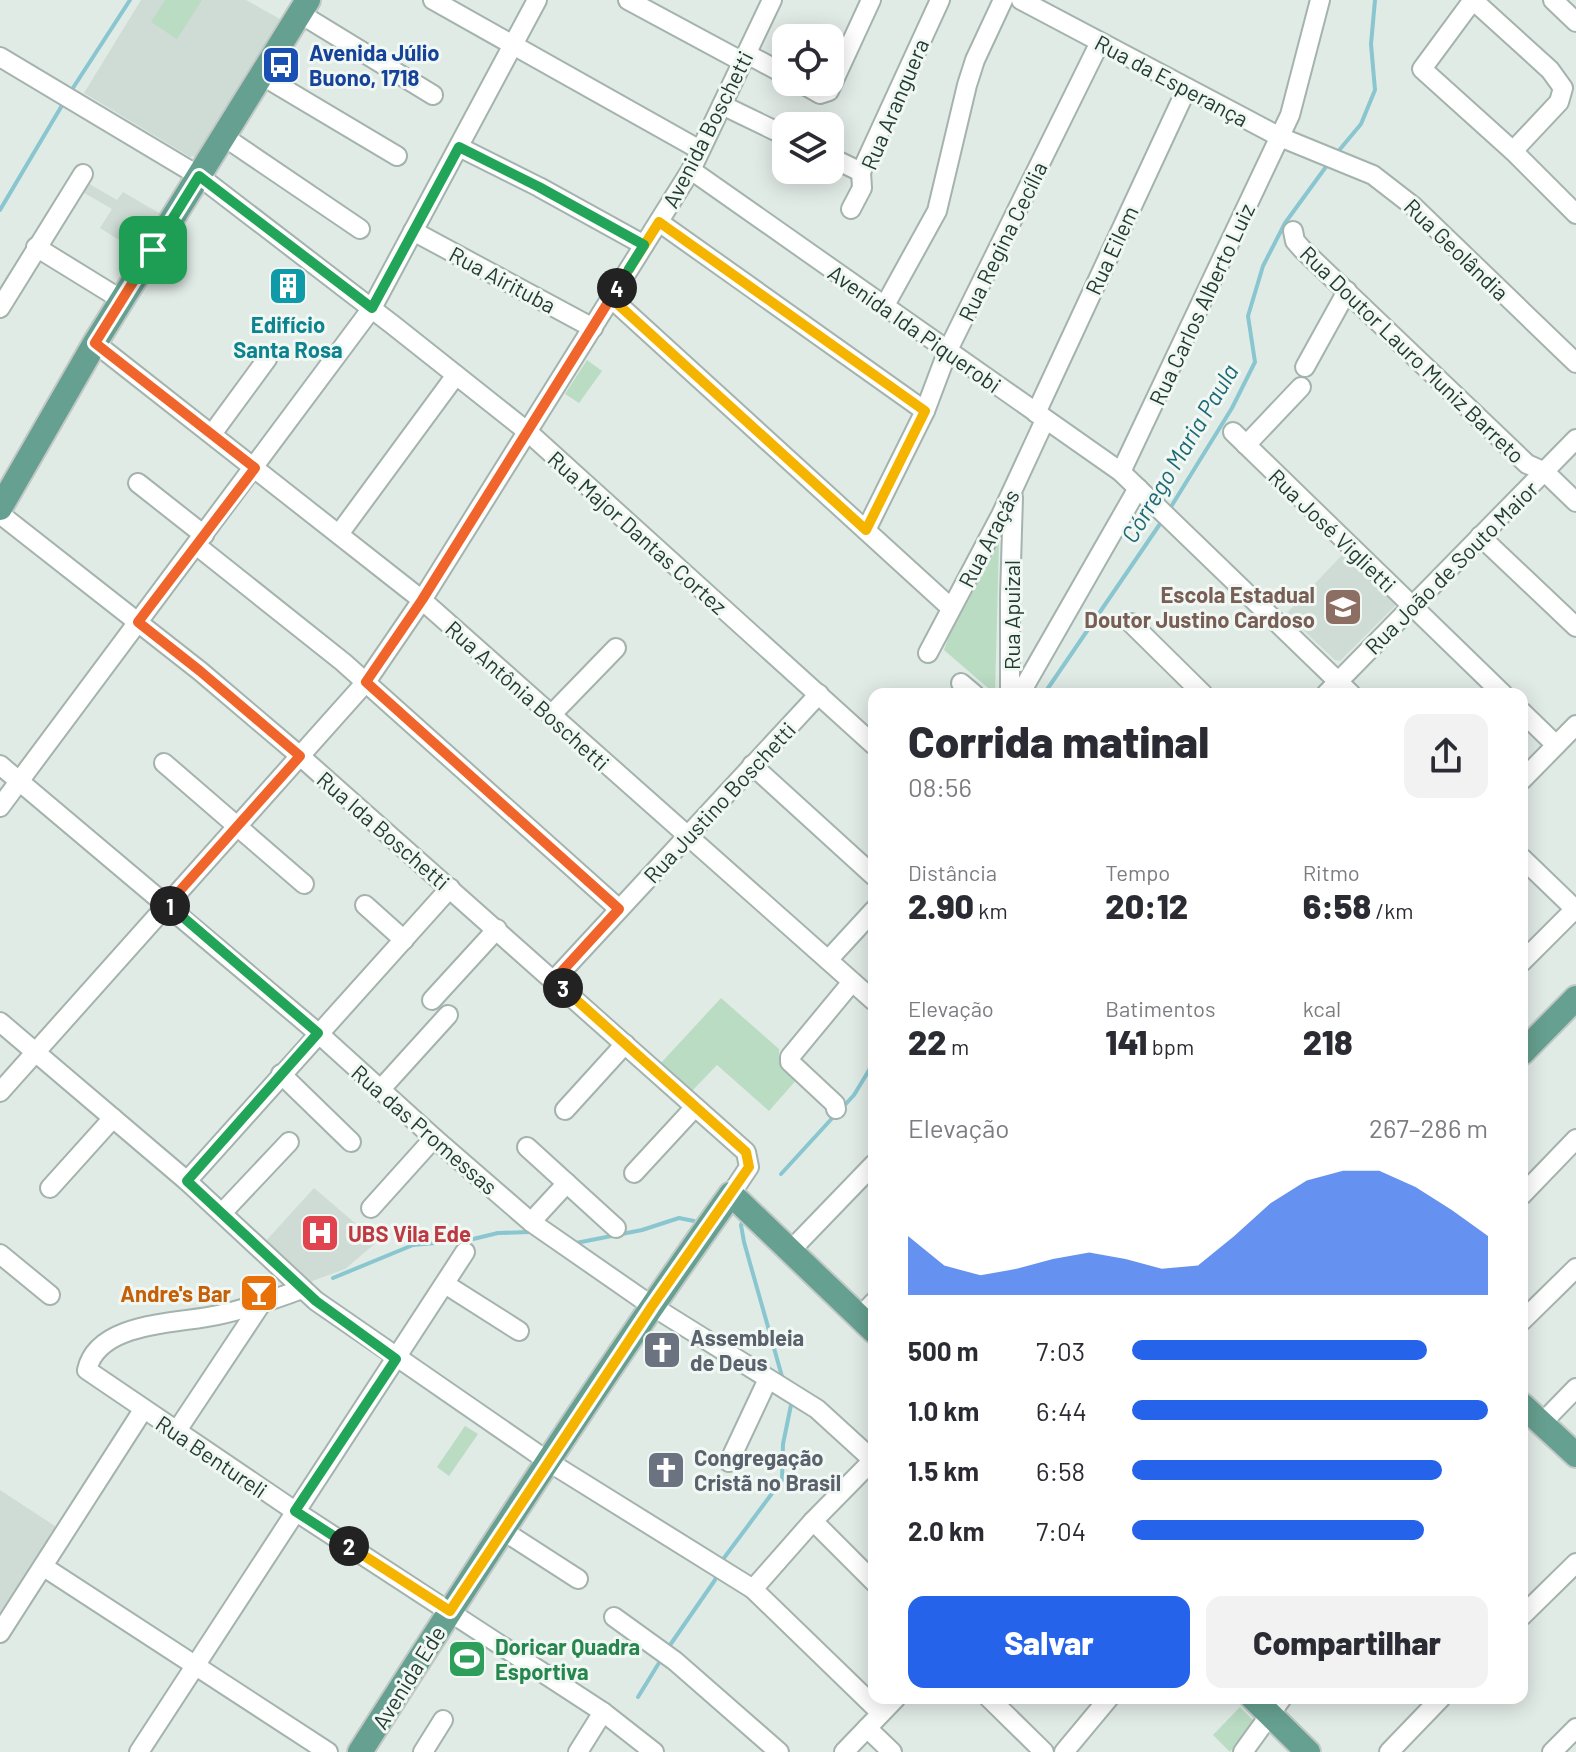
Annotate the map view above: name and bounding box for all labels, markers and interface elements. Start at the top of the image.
map controls [772,24,844,184]
button: locate [772,24,844,96]
street label: Rua da Esperança [1091,29,1253,131]
street label: Rua Aranguera [855,35,933,173]
place label: Avenida Júlio Buono, 1718 [309,39,440,90]
bus stop icon: Avenida Júlio Buono, 1718 [260,44,302,86]
street label: Avenida Boschetti [656,46,758,212]
button: layers [772,112,844,184]
street label: Rua Regina Cecília [952,157,1052,325]
street label: Rua Geolândia [1399,193,1515,305]
street label: Rua Carlos Alberto Luiz [1143,199,1259,409]
street label: Rua Eilem [1079,202,1143,298]
pin [119,216,187,284]
icon: arrive [131,228,175,272]
street label: Rua Airituba [445,240,561,318]
street label: Rua Doutor Lauro Muniz Barreto [1296,240,1530,468]
street label: Avenida Ida Piquerobi [824,259,1006,397]
building icon: Edifício Santa Rosa [267,265,309,307]
pin: 4 [597,268,637,308]
text: 4 [610,275,624,301]
place label: Edifício Santa Rosa [233,311,343,362]
water label: Córrego Maria Paula [1114,358,1244,548]
street label: Rua Major Dantas Cortez [543,445,733,619]
street label: Rua José Viglietti [1264,463,1402,597]
street label: Rua João de Souto Maior [1359,475,1543,659]
street label: Rua Araçás [952,485,1024,591]
street label: Rua Apuizal [998,560,1024,670]
place label: Escola Estadual Doutor Justino Cardoso [1084,581,1315,632]
school or university icon: Escola Estadual Doutor Justino Cardoso [1322,586,1364,628]
street label: Rua Antônia Boschetti [441,615,615,775]
text: Corrida matinal [908,714,1209,767]
button: share [1404,714,1488,798]
street label: Rua Justino Boschetti [638,716,800,888]
street label: Rua Ida Boschetti [312,765,456,895]
text: 08:56 [908,771,972,802]
text: Distância [908,859,997,885]
text: Tempo [1105,859,1170,885]
text: Ritmo [1303,859,1360,885]
text: 2.90 [908,885,974,926]
text: 20:12 [1105,885,1188,926]
text: 6:58 [1303,885,1371,926]
pin: 1 [150,886,190,926]
text: 1 [166,893,174,919]
text: km [974,897,1008,923]
text: /km [1371,897,1414,923]
pin: 3 [543,968,583,1008]
text: 3 [557,975,569,1001]
text: Elevação [908,995,994,1021]
text: Batimentos [1105,995,1216,1021]
text: kcal [1303,995,1341,1021]
text: 22 [908,1021,947,1062]
text: 141 [1105,1021,1147,1062]
text: 218 [1303,1021,1353,1062]
text: m [947,1033,969,1059]
text: bpm [1147,1033,1194,1059]
street label: Rua das Promessas [347,1059,503,1199]
text: Elevação [908,1112,1009,1143]
text: 267–286 m [1369,1112,1488,1143]
hospital icon: UBS Vila Ede [299,1212,341,1254]
place label: UBS Vila Ede [348,1220,471,1246]
bar icon: Andre's Bar [238,1272,280,1314]
place label: Andre's Bar [120,1280,232,1306]
place label: Assembleia de Deus [690,1324,804,1375]
church icon: Assembleia de Deus [641,1329,683,1371]
text: 500 m [908,1335,979,1366]
text: 7:03 [1036,1335,1085,1366]
text: 1.0 km [908,1395,979,1426]
text: 6:44 [1036,1395,1087,1426]
street label: Rua Bentureli [152,1409,272,1503]
place label: Congregação Cristã no Brasil [694,1444,841,1495]
church icon: Congregação Cristã no Brasil [645,1449,687,1491]
text: 1.5 km [908,1455,979,1486]
text: 6:58 [1036,1455,1085,1486]
text: 2.0 km [908,1515,985,1546]
text: 7:04 [1036,1515,1086,1546]
pin: 2 [329,1526,369,1566]
text: 2 [343,1533,355,1559]
button: Salvar [908,1596,1190,1688]
button: Compartilhar [1206,1596,1488,1688]
street label: Avenida Ede [366,1621,450,1733]
place label: Doricar Quadra Esportiva [495,1633,640,1684]
sports icon: Doricar Quadra Esportiva [446,1638,488,1680]

